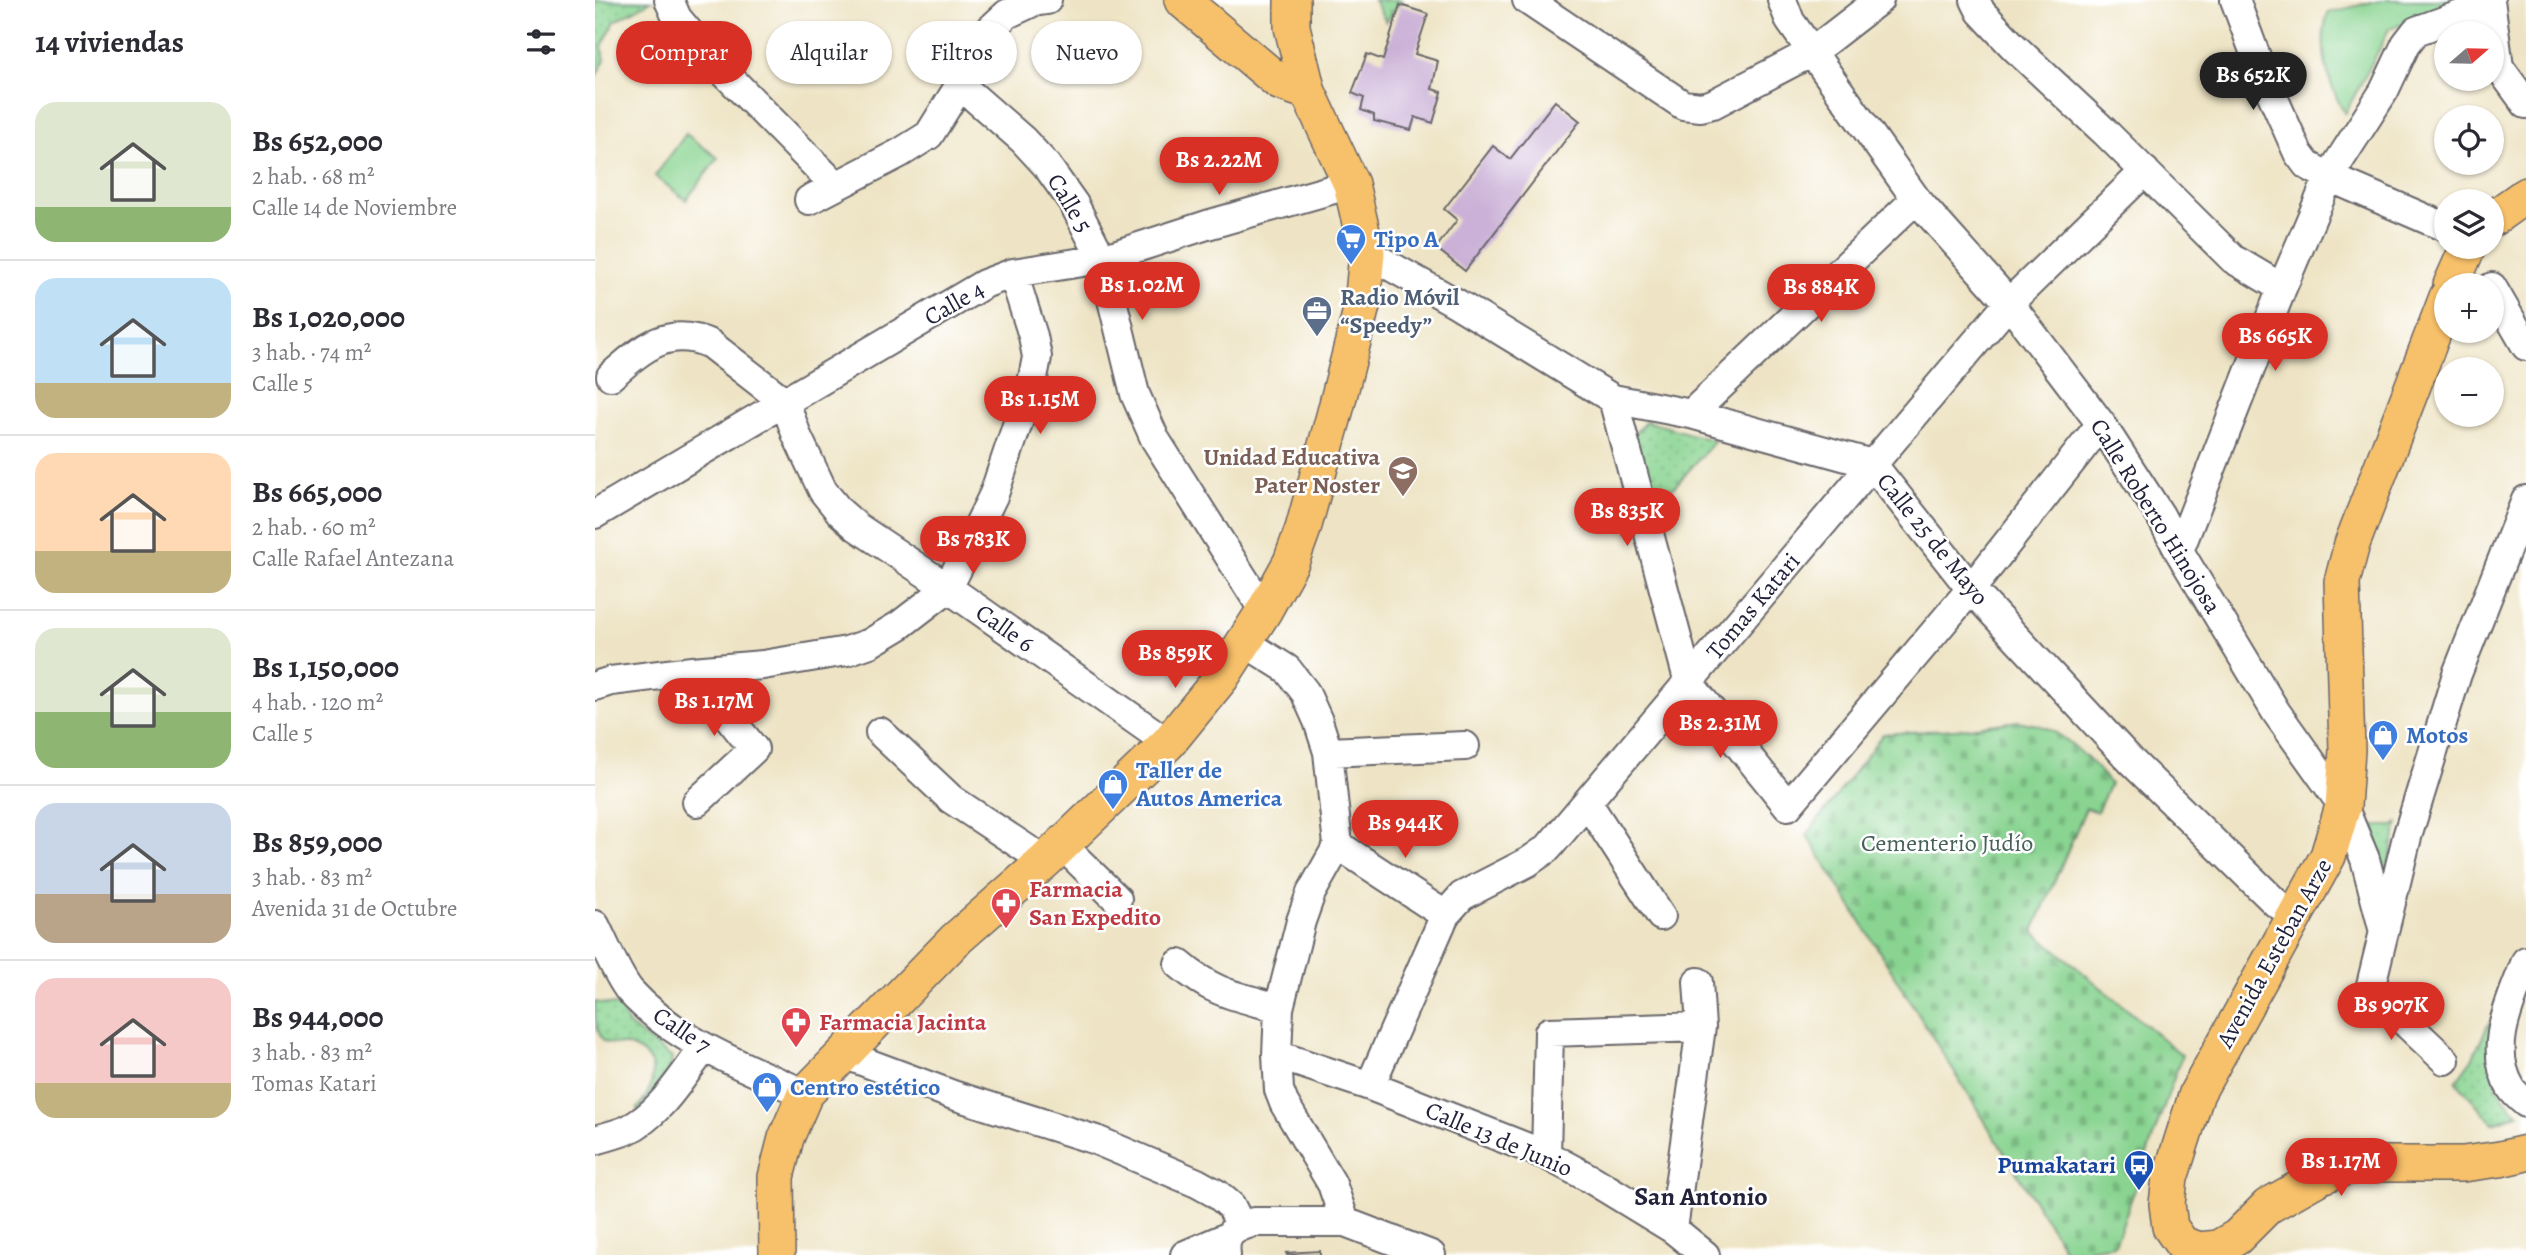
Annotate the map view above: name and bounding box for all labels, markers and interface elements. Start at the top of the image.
chip: Comprar [616,21,752,84]
chip: Alquilar [766,21,892,84]
chip: Filtros [906,21,1017,84]
chip: Nuevo [1031,21,1142,84]
north arrow [2434,21,2504,91]
map controls [2434,21,2504,427]
text: 14 viviendas [35,22,184,62]
icon: filters [522,23,560,61]
pin: Bs 652K [2188,52,2318,112]
text: Bs 652K [2216,59,2290,90]
button: locate [2434,105,2504,175]
text: Bs 652,000 [252,121,383,161]
icon: home [91,130,175,214]
pin: Bs 2.22M [1147,138,1291,197]
text: Bs 2.22M [1176,144,1262,175]
text: 2 hab. · 68 m² [252,161,375,192]
street label: Calle 5 [1040,167,1100,239]
button: layers [2434,189,2504,259]
text: Calle 14 de Noviembre [252,192,457,223]
supermarket icon: Tipo A [1334,222,1368,266]
place label: Tipo A [1374,223,1440,255]
pin: Bs 1.02M [1070,262,1214,322]
pin: Bs 884K [1756,264,1886,324]
text: Bs 1.02M [1100,269,1184,300]
text: Bs 884K [1783,271,1859,302]
street label: Calle 4 [918,273,990,333]
button: + [2434,273,2504,343]
place label: Radio Móvil “Speedy” [1340,281,1460,341]
office icon: Radio Móvil “Speedy” [1300,294,1334,338]
text: Bs 1,020,000 [252,297,405,337]
icon: home [91,306,175,390]
pin: Bs 665K [2210,314,2340,373]
text: Bs 665K [2238,320,2312,351]
text: 3 hab. · 74 m² [252,337,371,368]
button: − [2434,357,2504,427]
text: Calle 5 [252,368,313,399]
pin: Bs 1.15M [968,376,1112,436]
text: Bs 1.15M [1000,383,1080,414]
street label: Calle Roberto Hinojosa [2083,412,2230,620]
place label: Unidad Educativa Pater Noster [1204,441,1380,501]
school or university icon: Unidad Educativa Pater Noster [1386,454,1420,498]
street label: Calle 25 de Mayo [1870,466,1996,612]
text: Bs 665,000 [252,472,382,512]
icon: home [91,481,175,565]
pin: Bs 835K [1562,489,1692,548]
text: Bs 835K [1590,495,1664,526]
text: 2 hab. · 60 m² [252,512,376,543]
pin: Bs 783K [908,516,1038,576]
text: Bs 783K [936,523,1010,554]
text: Calle Rafael Antezana [252,543,454,574]
street label: Tomas Katari [1699,546,1807,666]
street label: Calle 6 [969,596,1041,660]
pin: Bs 859K [1110,630,1240,690]
text: Bs 859K [1138,637,1212,668]
text: Bs 1,150,000 [252,647,399,687]
icon: home [91,656,175,740]
pin: Bs 1.17M [642,678,786,738]
text: Bs 1.17M [674,685,754,716]
text: 4 hab. · 120 m² [252,687,383,718]
pin: Bs 2.31M [1648,700,1792,760]
text: Bs 2.31M [1679,707,1761,738]
text: Calle 5 [252,718,313,749]
shop icon: Motos [2366,718,2400,762]
place label: Motos [2406,719,2468,751]
place label: Taller de Autos America [1135,754,1283,814]
shop icon: Taller de Autos America [1096,767,1130,811]
pin: Bs 944K [1340,800,1470,860]
text: Bs 944K [1367,807,1443,838]
text: Bs 859,000 [252,822,383,862]
park label: Cementerio Judío [1861,827,2033,859]
icon: home [91,831,175,915]
street label: Avenida Esteban Arze [2208,853,2339,1054]
text: 3 hab. · 83 m² [252,862,372,893]
place label: Farmacia San Expedito [1029,873,1161,933]
pharmacy icon: Farmacia San Expedito [989,886,1023,930]
text: Avenida 31 de Octubre [252,893,457,924]
pin: Bs 907K [2326,982,2456,1042]
text: Bs 907K [2354,989,2428,1020]
text: Bs 944,000 [252,997,384,1037]
street label: Calle 7 [647,999,718,1062]
pharmacy icon: Farmacia Jacinta [779,1005,813,1049]
icon: home [91,1006,175,1090]
place label: Farmacia Jacinta [819,1006,987,1038]
text: 3 hab. · 83 m² [252,1037,372,1068]
text: Tomas Katari [252,1068,377,1099]
shop icon: Centro estético [750,1070,784,1114]
place label: Centro estético [790,1071,940,1103]
street label: Calle 13 de Junio [1421,1094,1577,1184]
pin: Bs 1.17M [2269,1138,2413,1198]
text: Bs 1.17M [2301,1145,2381,1176]
bus stop icon: Pumakatari [2122,1148,2156,1192]
place label: Pumakatari [1997,1149,2116,1181]
district label: San Antonio [1634,1179,1768,1214]

